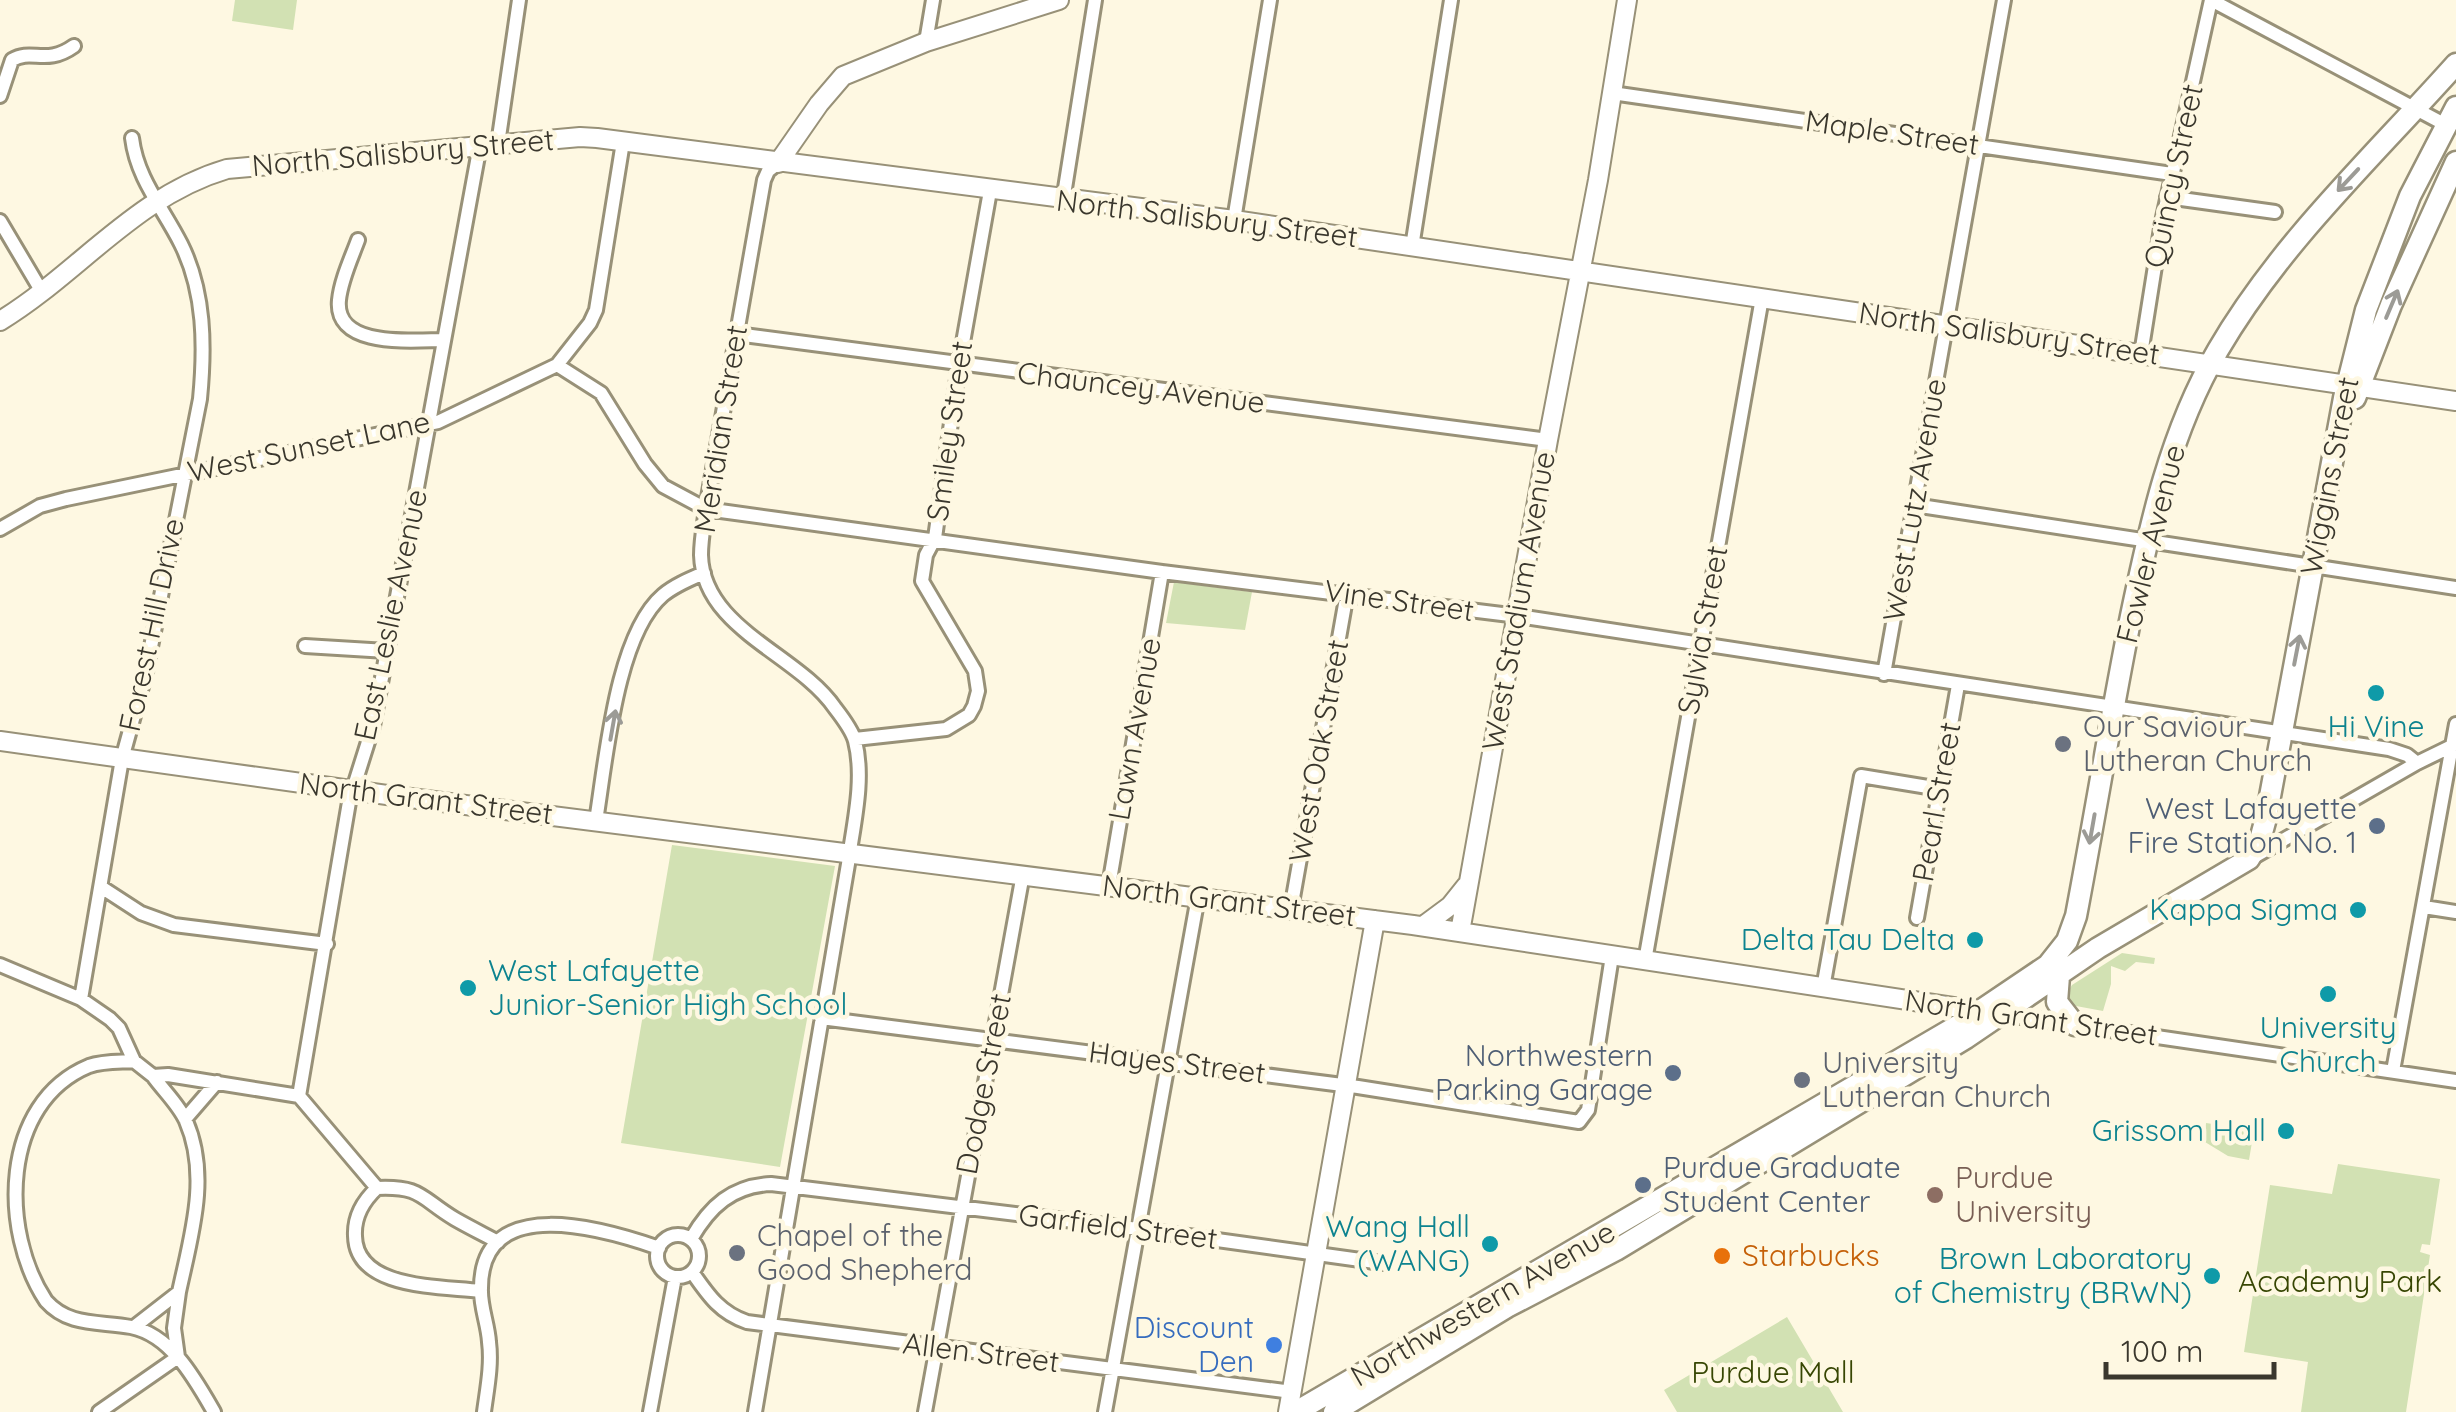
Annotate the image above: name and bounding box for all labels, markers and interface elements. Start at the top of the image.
street label: Quincy Street [2135,80,2211,271]
street label: Maple Street [1803,101,1981,163]
street label: North Salisbury Street [250,120,556,184]
one-way arrow [2337,167,2361,193]
street label: North Salisbury Street [1054,181,1360,255]
one-way arrow [2384,289,2402,320]
street label: North Salisbury Street [1856,293,2162,373]
street label: Meridian Street [685,322,755,536]
street label: Smiley Street [918,338,980,523]
street label: Chauncey Avenue [1015,353,1267,421]
street label: Wiggins Street [2291,374,2367,578]
street label: West Lutz Avenue [1874,375,1954,624]
street label: West Sunset Lane [184,402,434,490]
street label: Fowler Avenue [2107,441,2193,647]
street label: West Stadium Avenue [1473,448,1563,753]
street label: East Leslie Avenue [345,486,435,744]
street label: Forest Hill Drive [110,515,192,735]
street label: Sylvia Street [1668,542,1736,717]
street label: Vine Street [1322,571,1476,629]
one-way arrow [2288,634,2307,667]
street label: Lawn Avenue [1099,635,1169,823]
street label: West Oak Street [1280,637,1356,865]
marker: Hi Vine [2365,682,2387,704]
place label: Our Saviour Lutheran Church [2083,707,2312,779]
place label: Hi Vine [2328,707,2424,745]
one-way arrow [604,709,623,741]
street label: Pearl Street [1903,719,1969,885]
marker: Our Saviour Lutheran Church [2052,733,2074,755]
street label: North Grant Street [297,764,555,832]
place label: West Lafayette Fire Station No. 1 [2127,789,2357,861]
one-way arrow [2082,812,2101,845]
marker: West Lafayette Fire Station No. 1 [2366,815,2388,837]
street label: North Grant Street [1100,866,1358,934]
place label: Kappa Sigma [2149,890,2338,928]
marker: Kappa Sigma [2347,899,2369,921]
place label: Delta Tau Delta [1741,920,1955,958]
marker: Delta Tau Delta [1964,929,1986,951]
place label: West Lafayette Junior-Senior High School [488,951,847,1023]
marker: West Lafayette Junior-Senior High School [457,977,479,999]
street label: North Grant Street [1902,980,2160,1054]
marker: University Church [2317,983,2339,1005]
street label: Dodge Street [947,990,1019,1177]
place label: University Church [2259,1008,2397,1080]
street label: Hayes Street [1087,1032,1268,1092]
place label: Northwestern Parking Garage [1435,1036,1653,1108]
place label: University Lutheran Church [1822,1043,2051,1115]
marker: Northwestern Parking Garage [1662,1062,1684,1084]
marker: University Lutheran Church [1791,1069,1813,1091]
place label: Grissom Hall [2092,1111,2266,1149]
marker: Grissom Hall [2275,1120,2297,1142]
place label: Purdue Graduate Student Center [1663,1148,1901,1220]
place label: Purdue University [1955,1158,2092,1230]
marker: Purdue Graduate Student Center [1632,1174,1654,1196]
marker: Purdue University [1924,1184,1946,1206]
street label: Garfield Street [1016,1195,1220,1257]
place label: Wang Hall (WANG) [1325,1207,1470,1279]
street label: Northwestern Avenue [1344,1212,1621,1394]
place label: Chapel of the Good Shepherd [757,1216,973,1288]
marker: Wang Hall (WANG) [1479,1233,1501,1255]
place label: Starbucks [1742,1236,1880,1274]
place label: Brown Laboratory of Chemistry (BRWN) [1894,1239,2192,1311]
marker: Chapel of the Good Shepherd [726,1242,748,1264]
marker: Starbucks [1711,1245,1733,1267]
park label: Academy Park [2238,1262,2442,1300]
marker: Brown Laboratory of Chemistry (BRWN) [2201,1265,2223,1287]
place label: Discount Den [1134,1308,1254,1380]
scale bar [2106,1317,2274,1379]
street label: Allen Street [901,1324,1062,1380]
text: 100 m [2121,1332,2203,1370]
marker: Discount Den [1263,1334,1285,1356]
park label: Purdue Mall [1691,1353,1855,1391]

